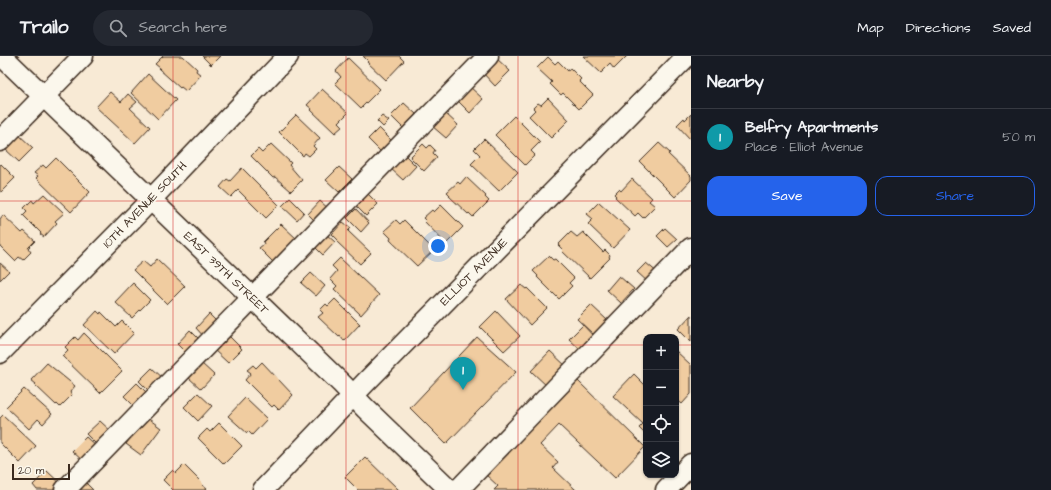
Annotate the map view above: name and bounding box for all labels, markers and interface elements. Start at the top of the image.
search box [93,10,373,46]
text: Trailo [20,14,69,41]
icon: search [107,17,129,39]
text: Search here [139,17,227,38]
text: Map [857,18,884,38]
text: Directions [906,18,971,38]
text: Saved [993,18,1031,38]
text: Nearby [707,70,764,94]
text: Belfry Apartments [745,117,878,138]
text: 1 [719,128,721,146]
text: 50 m [1002,128,1035,146]
text: Place · Elliot Avenue [745,138,863,156]
street label: 10TH AVENUE SOUTH [99,158,191,252]
button: Save [707,176,867,216]
button: Share [875,176,1035,216]
street label: EAST 39TH STREET [180,228,273,319]
street label: ELLIOT AVENUE [436,234,512,310]
your location [428,236,448,256]
map controls [643,334,679,478]
button: + [643,334,679,370]
pin: 1 [450,357,476,390]
button: − [643,370,679,406]
button: locate [643,406,679,442]
button: layers [643,442,679,478]
scale bar [12,462,70,481]
text: 20 m [18,463,44,478]

